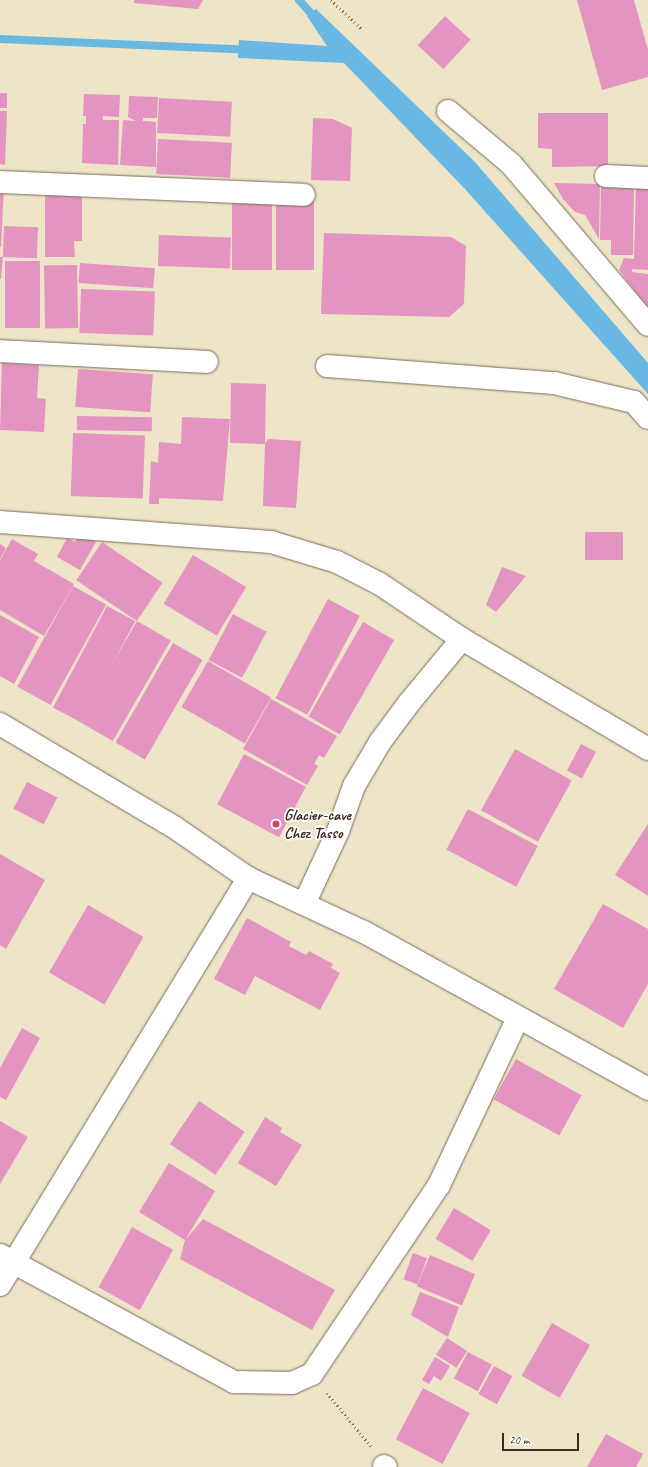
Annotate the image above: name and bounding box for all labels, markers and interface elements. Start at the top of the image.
place label: Glacier-cave Chez Tasso [284,805,351,843]
marker: Glacier-cave Chez Tasso [271,819,281,829]
scale bar [504,1425,581,1451]
text: 20 m [509,1432,529,1448]

